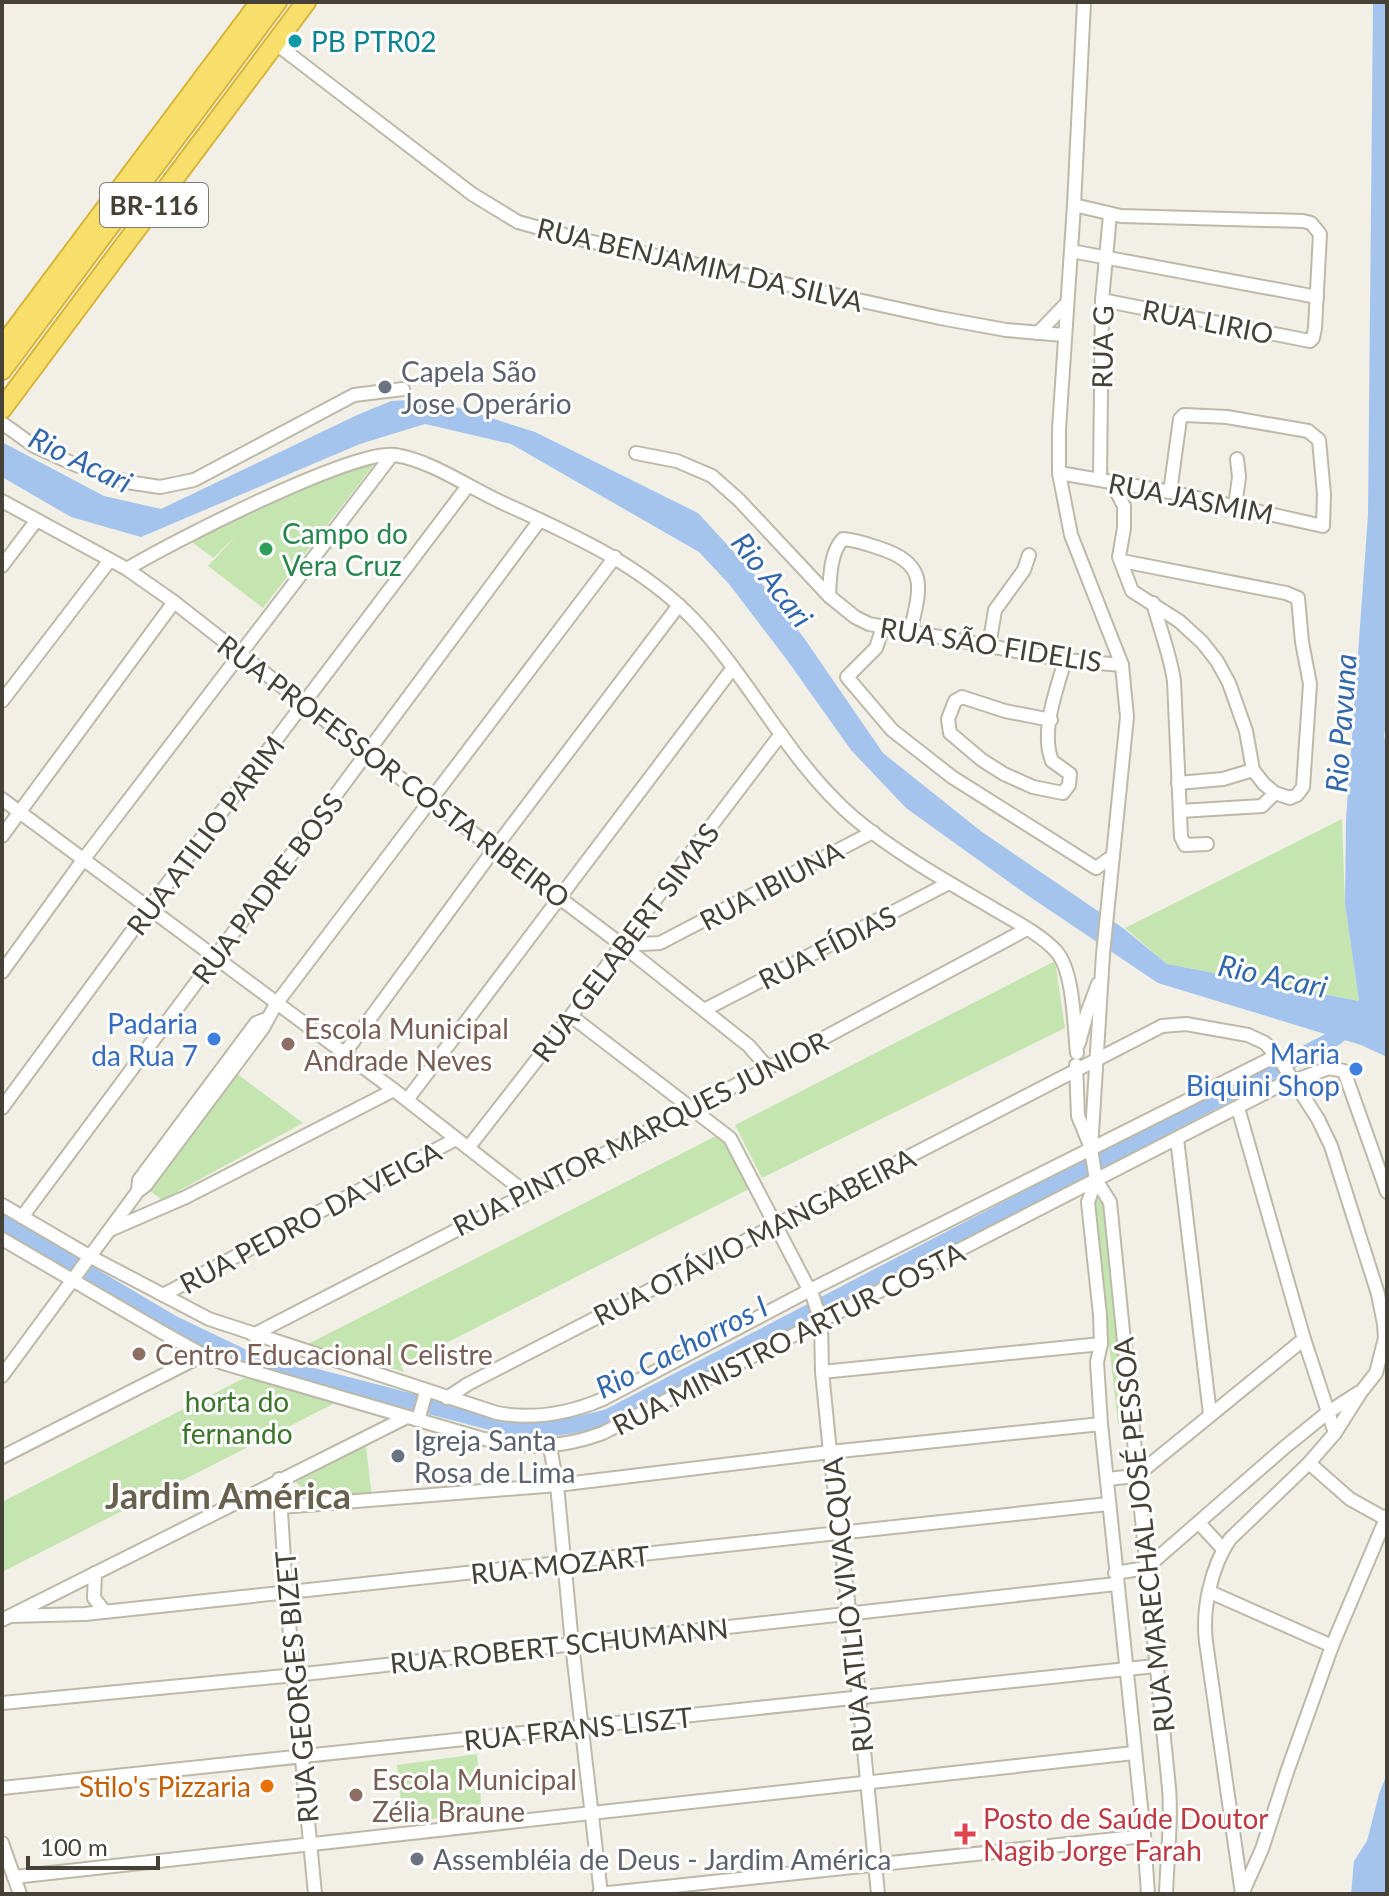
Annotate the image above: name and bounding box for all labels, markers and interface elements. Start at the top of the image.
place label: PB PTR02 [311,24,436,58]
marker: PB PTR02 [286,32,304,50]
road number: BR-116 [100,183,208,227]
street label: RUA BENJAMIM DA SILVA [534,210,866,318]
street label: RUA LIRIO [1140,292,1276,350]
street label: RUA G [1084,305,1120,389]
place label: Capela São Jose Operário [401,354,572,420]
marker: Capela São Jose Operário [376,378,394,396]
water label: Rio Acari [24,419,139,499]
street label: RUA JASMIM [1106,465,1276,531]
place label: Campo do Vera Cruz [282,516,408,582]
water label: Rio Acari [725,524,821,634]
marker: Campo do Vera Cruz [257,540,275,558]
street label: RUA SÃO FIDELIS [878,610,1104,678]
street label: RUA PROFESSOR COSTA RIBEIRO [211,628,577,914]
water label: Rio Pavuna [1317,652,1363,794]
street label: RUA ATILIO PARIM [119,729,291,941]
street label: RUA PADRE BOSS [184,786,350,990]
street label: RUA GELABERT SIMAS [524,816,726,1068]
street label: RUA IBIUNA [694,833,849,937]
street label: RUA FÍDIAS [753,898,901,996]
water label: Rio Acari [1215,946,1331,1004]
place label: Padaria da Rua 7 [91,1006,198,1072]
place label: Escola Municipal Andrade Neves [304,1011,509,1077]
street label: RUA PINTOR MARQUES JUNIOR [447,1023,834,1243]
marker: Padaria da Rua 7 [205,1030,223,1048]
marker: Escola Municipal Andrade Neves [279,1035,297,1053]
place label: Maria Biquini Shop [1186,1036,1340,1102]
marker: Maria Biquini Shop [1347,1060,1365,1078]
street label: RUA PEDRO DA VEIGA [174,1134,447,1300]
street label: RUA OTÁVIO MANGABEIRA [587,1140,921,1332]
street label: RUA MINISTRO ARTUR COSTA [606,1234,970,1442]
water label: Rio Cachorros I [589,1287,773,1405]
street label: RUA MARECHAL JOSÉ PESSOA [1105,1336,1181,1734]
place label: Centro Educacional Celistre [155,1337,493,1371]
marker: Centro Educacional Celistre [130,1345,148,1363]
park label: horta do fernando [181,1384,293,1450]
place label: Igreja Santa Rosa de Lima [414,1423,575,1489]
marker: Igreja Santa Rosa de Lima [389,1447,407,1465]
street label: RUA ATILIO VIVACQUA [815,1456,879,1754]
district label: Jardim América [105,1473,351,1517]
street label: RUA MOZART [469,1538,652,1590]
street label: RUA GEORGES BIZET [267,1549,325,1825]
street label: RUA ROBERT SCHUMANN [388,1610,730,1680]
street label: RUA FRANS LISZT [462,1699,694,1757]
place label: Escola Municipal Zélia Braune [372,1762,577,1828]
place label: Stilo's Pizzaria [79,1769,251,1803]
marker: Stilo's Pizzaria [258,1777,276,1795]
marker: Escola Municipal Zélia Braune [347,1786,365,1804]
place label: Posto de Saúde Doutor Nagib Jorge Farah [983,1801,1269,1867]
scale bar [28,1820,158,1870]
marker: Posto de Saúde Doutor Nagib Jorge Farah [954,1823,976,1845]
text: 100 m [40,1832,108,1861]
place label: Assembléia de Deus - Jardim América [433,1842,891,1876]
marker: Assembléia de Deus - Jardim América [408,1850,426,1868]

